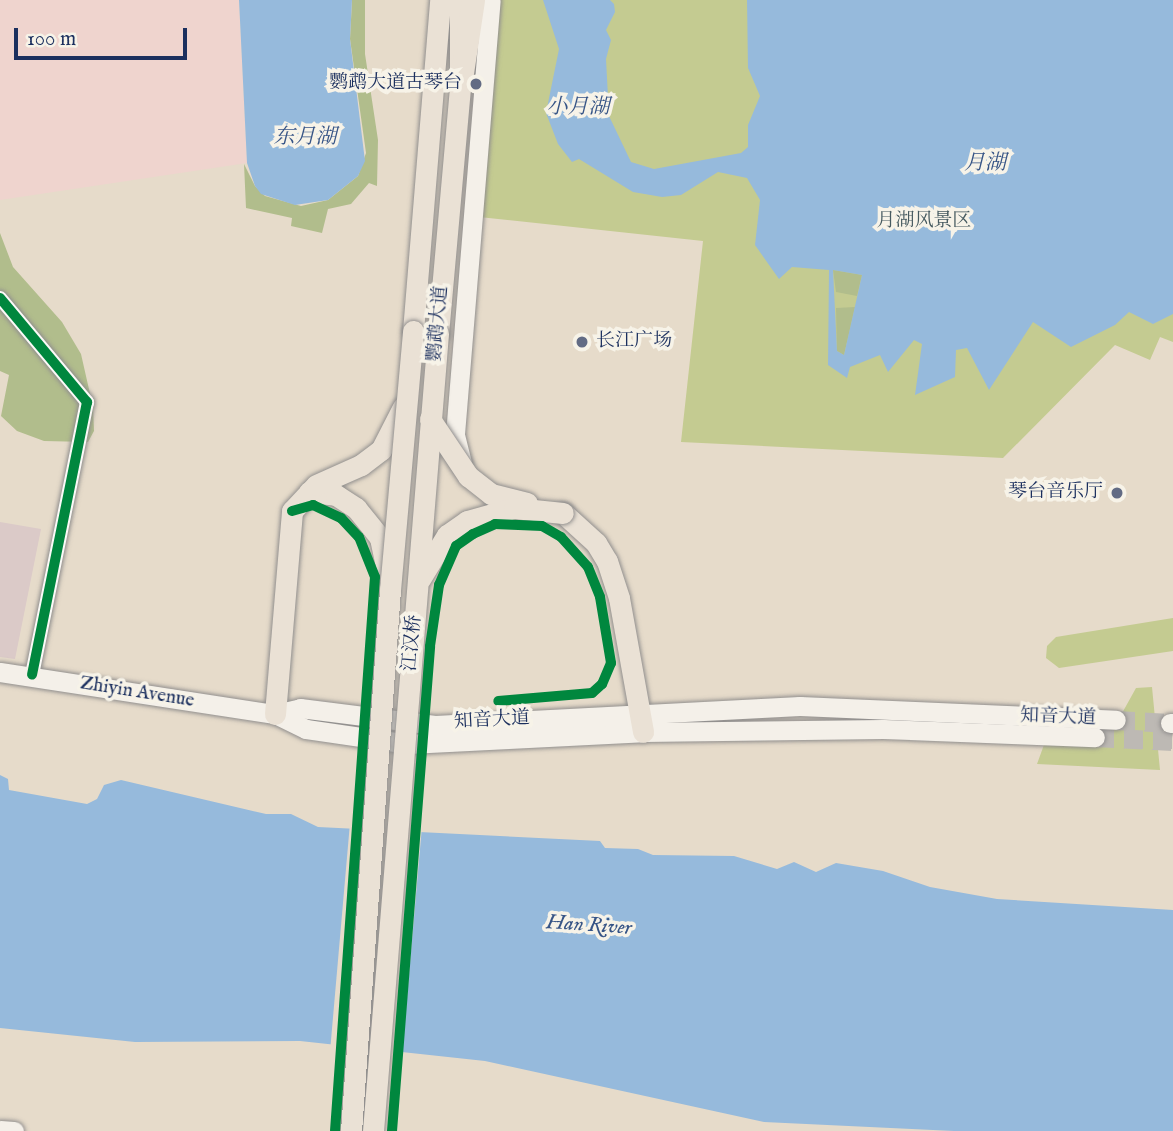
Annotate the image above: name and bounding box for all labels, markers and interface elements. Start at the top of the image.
scale bar [18,14,191,58]
text: 100 m [27,26,76,53]
place label: 鹦鹉大道古琴台 [329,73,462,95]
marker: 鹦鹉大道古琴台 [468,76,484,92]
water label: 小月湖 [547,95,609,121]
water label: 东月湖 [274,125,336,151]
water label: 月湖 [964,151,1006,177]
park label: 月湖风景区 [877,211,971,233]
street label: 鹦鹉大道 [424,285,454,363]
place label: 长江广场 [596,331,672,353]
marker: 长江广场 [574,334,590,350]
place label: 琴台音乐厅 [1008,482,1103,504]
marker: 琴台音乐厅 [1109,485,1125,501]
street label: 江汉桥 [399,614,427,672]
street label: Zhiyin Avenue [78,673,196,713]
street label: 知音大道 [1020,705,1096,731]
street label: 知音大道 [453,708,531,734]
water label: Han River [546,910,632,942]

